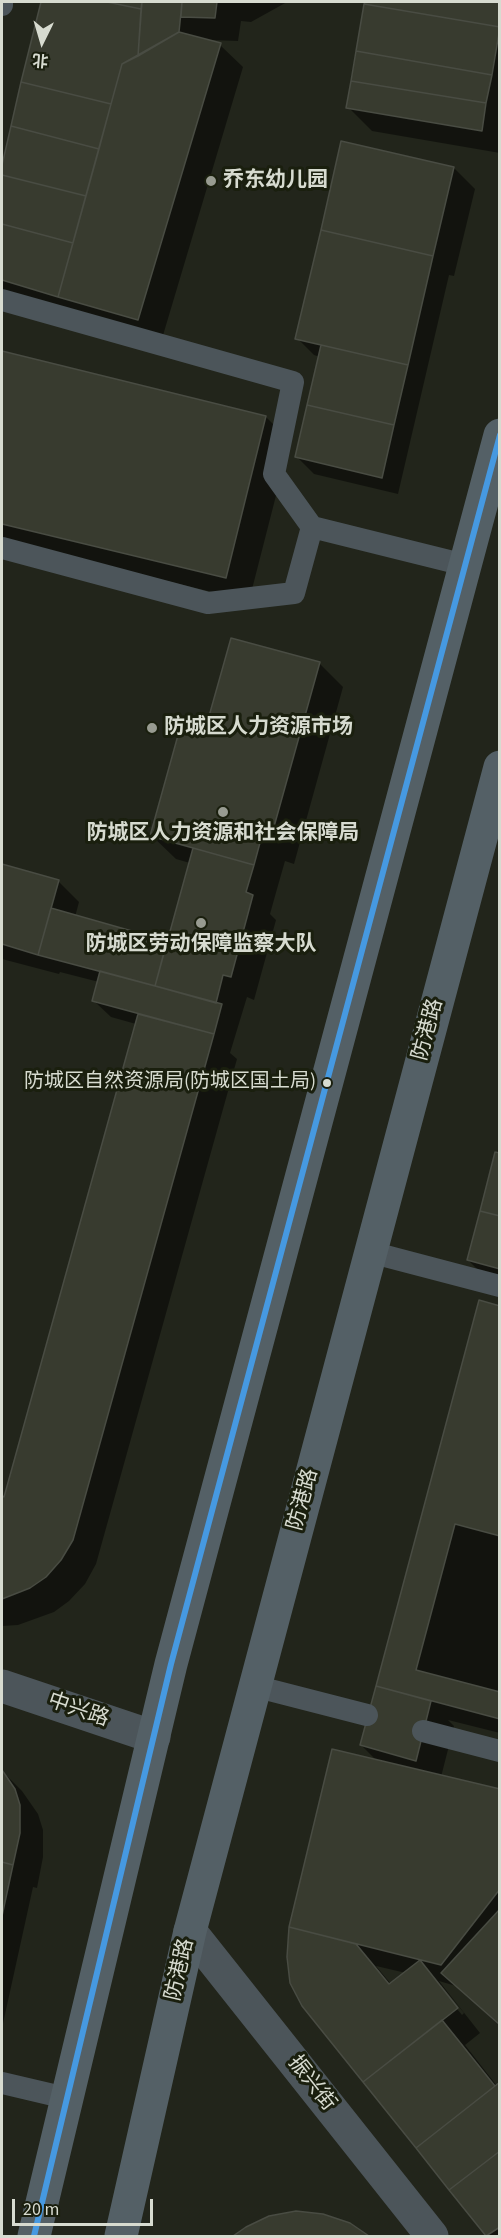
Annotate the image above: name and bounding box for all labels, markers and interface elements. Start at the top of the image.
north arrow [12,12,72,72]
text: 北 [32,48,49,72]
place label: 乔东幼儿园 [223,168,328,194]
marker: 乔东幼儿园 [204,174,218,188]
place label: 防城区人力资源市场 [164,715,353,741]
marker: 防城区人力资源市场 [145,721,159,735]
marker: 防城区人力资源和社会保障局 [216,805,230,819]
place label: 防城区人力资源和社会保障局 [87,821,359,847]
marker: 防城区劳动保障监察大队 [194,916,208,930]
place label: 防城区劳动保障监察大队 [86,932,316,958]
street label: 防港路 [409,996,449,1064]
place label: 防城区自然资源局(防城区国土局) [24,1071,316,1095]
marker: 防城区自然资源局(防城区国土局) [321,1077,333,1089]
street label: 防港路 [284,1466,324,1534]
street label: 中兴路 [44,1689,112,1733]
street label: 防港路 [162,1936,200,2004]
street label: 振兴街 [282,2051,340,2117]
scale bar [15,2187,156,2225]
text: 20 m [23,2197,59,2222]

